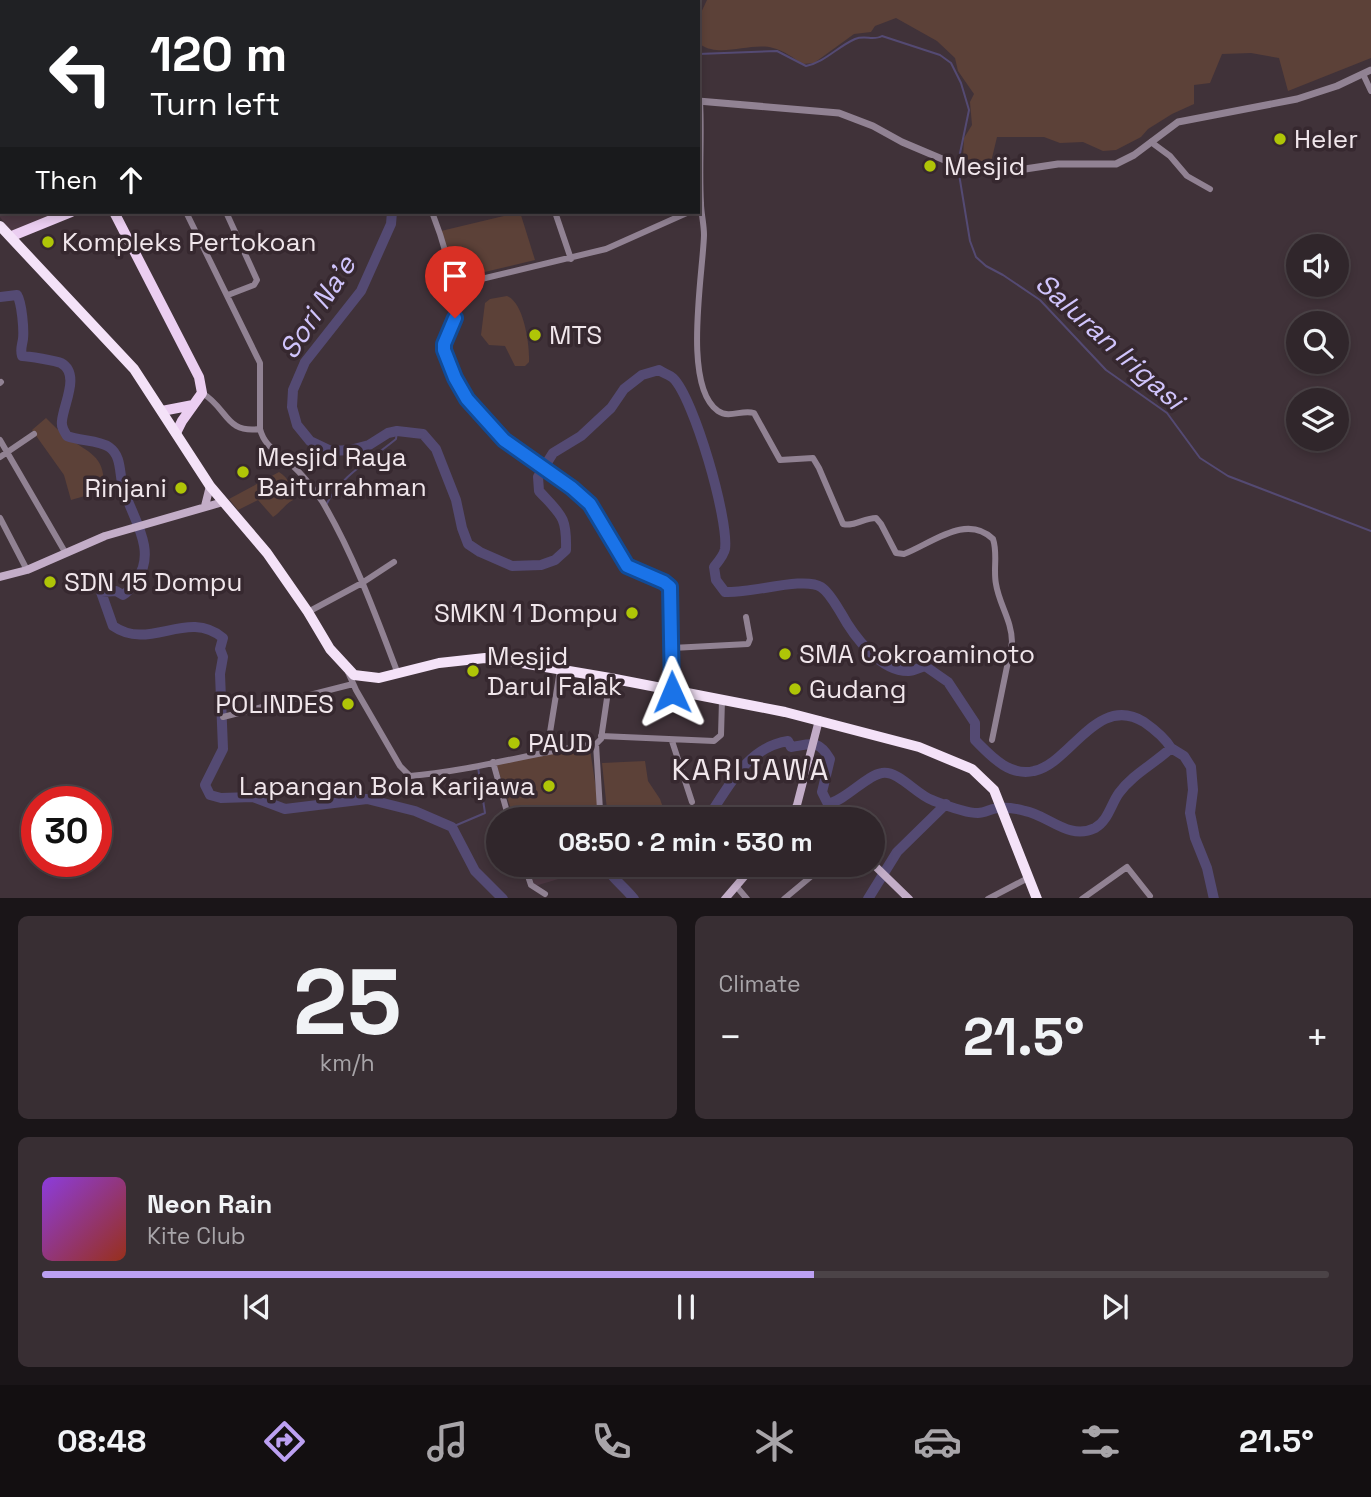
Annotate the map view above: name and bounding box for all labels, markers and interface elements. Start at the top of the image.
text: 120 m [150,23,287,85]
icon: left [35,28,126,119]
text: Turn left [150,84,280,124]
place label: Heler [1294,122,1358,156]
marker: Heler [1272,131,1288,147]
place label: Mesjid [944,149,1025,183]
marker: Mesjid [922,158,938,174]
icon: ahead [112,161,150,199]
text: Then [35,163,98,197]
place label: Kompleks Pertokoan [62,225,317,259]
marker: Kompleks Pertokoan [40,234,56,250]
map controls [1286,234,1349,451]
button: sound [1286,234,1349,297]
pin [425,246,485,318]
water label: Sori Na'e [270,247,364,365]
icon: arrive [436,257,474,295]
water label: Saluran Irigasi [1028,265,1194,419]
button: search [1286,311,1349,374]
place label: MTS [549,318,602,352]
marker: MTS [527,327,543,343]
button: layers [1286,388,1349,451]
place label: Mesjid Raya Baiturrahman [257,440,427,504]
marker: Mesjid Raya Baiturrahman [235,464,251,480]
place label: Rinjani [85,471,167,505]
marker: Rinjani [173,480,189,496]
place label: SDN 15 Dompu [64,565,242,599]
marker: SDN 15 Dompu [42,574,58,590]
place label: SMKN 1 Dompu [434,596,618,630]
marker: SMKN 1 Dompu [624,605,640,621]
place label: SMA Cokroaminoto [799,637,1035,671]
place label: Mesjid Darul Falak [487,639,622,703]
marker: SMA Cokroaminoto [777,646,793,662]
position arrow [635,655,709,729]
marker: Mesjid Darul Falak [465,663,481,679]
place label: Gudang [809,672,906,706]
marker: Gudang [787,681,803,697]
place label: POLINDES [215,687,334,721]
marker: POLINDES [340,696,356,712]
place label: PAUD [528,726,593,760]
marker: PAUD [506,735,522,751]
district label: KARIJAWA [672,750,830,789]
place label: Lapangan Bola Karijawa [239,769,535,803]
marker: Lapangan Bola Karijawa [541,778,557,794]
speed limit sign: 30 [21,786,112,877]
text: 08:50 · 2 min · 530 m [558,825,813,859]
text: 25 [293,944,402,1061]
text: Climate [719,969,801,999]
text: 21.5° [963,1004,1085,1070]
text: − [719,1013,742,1061]
text: + [1305,1013,1329,1061]
text: km/h [320,1048,375,1078]
text: Neon Rain [147,1187,272,1221]
text: Kite Club [147,1221,246,1251]
icon: previous [238,1288,276,1326]
icon: pause [667,1288,705,1326]
icon: next [1096,1288,1134,1326]
icon: directions [260,1417,309,1466]
icon: music [423,1417,472,1466]
icon: phone [587,1417,636,1466]
icon: climate [750,1417,799,1466]
icon: car [913,1417,962,1466]
icon: filters [1076,1417,1125,1466]
text: 08:48 [57,1421,146,1461]
text: 21.5° [1239,1421,1314,1461]

